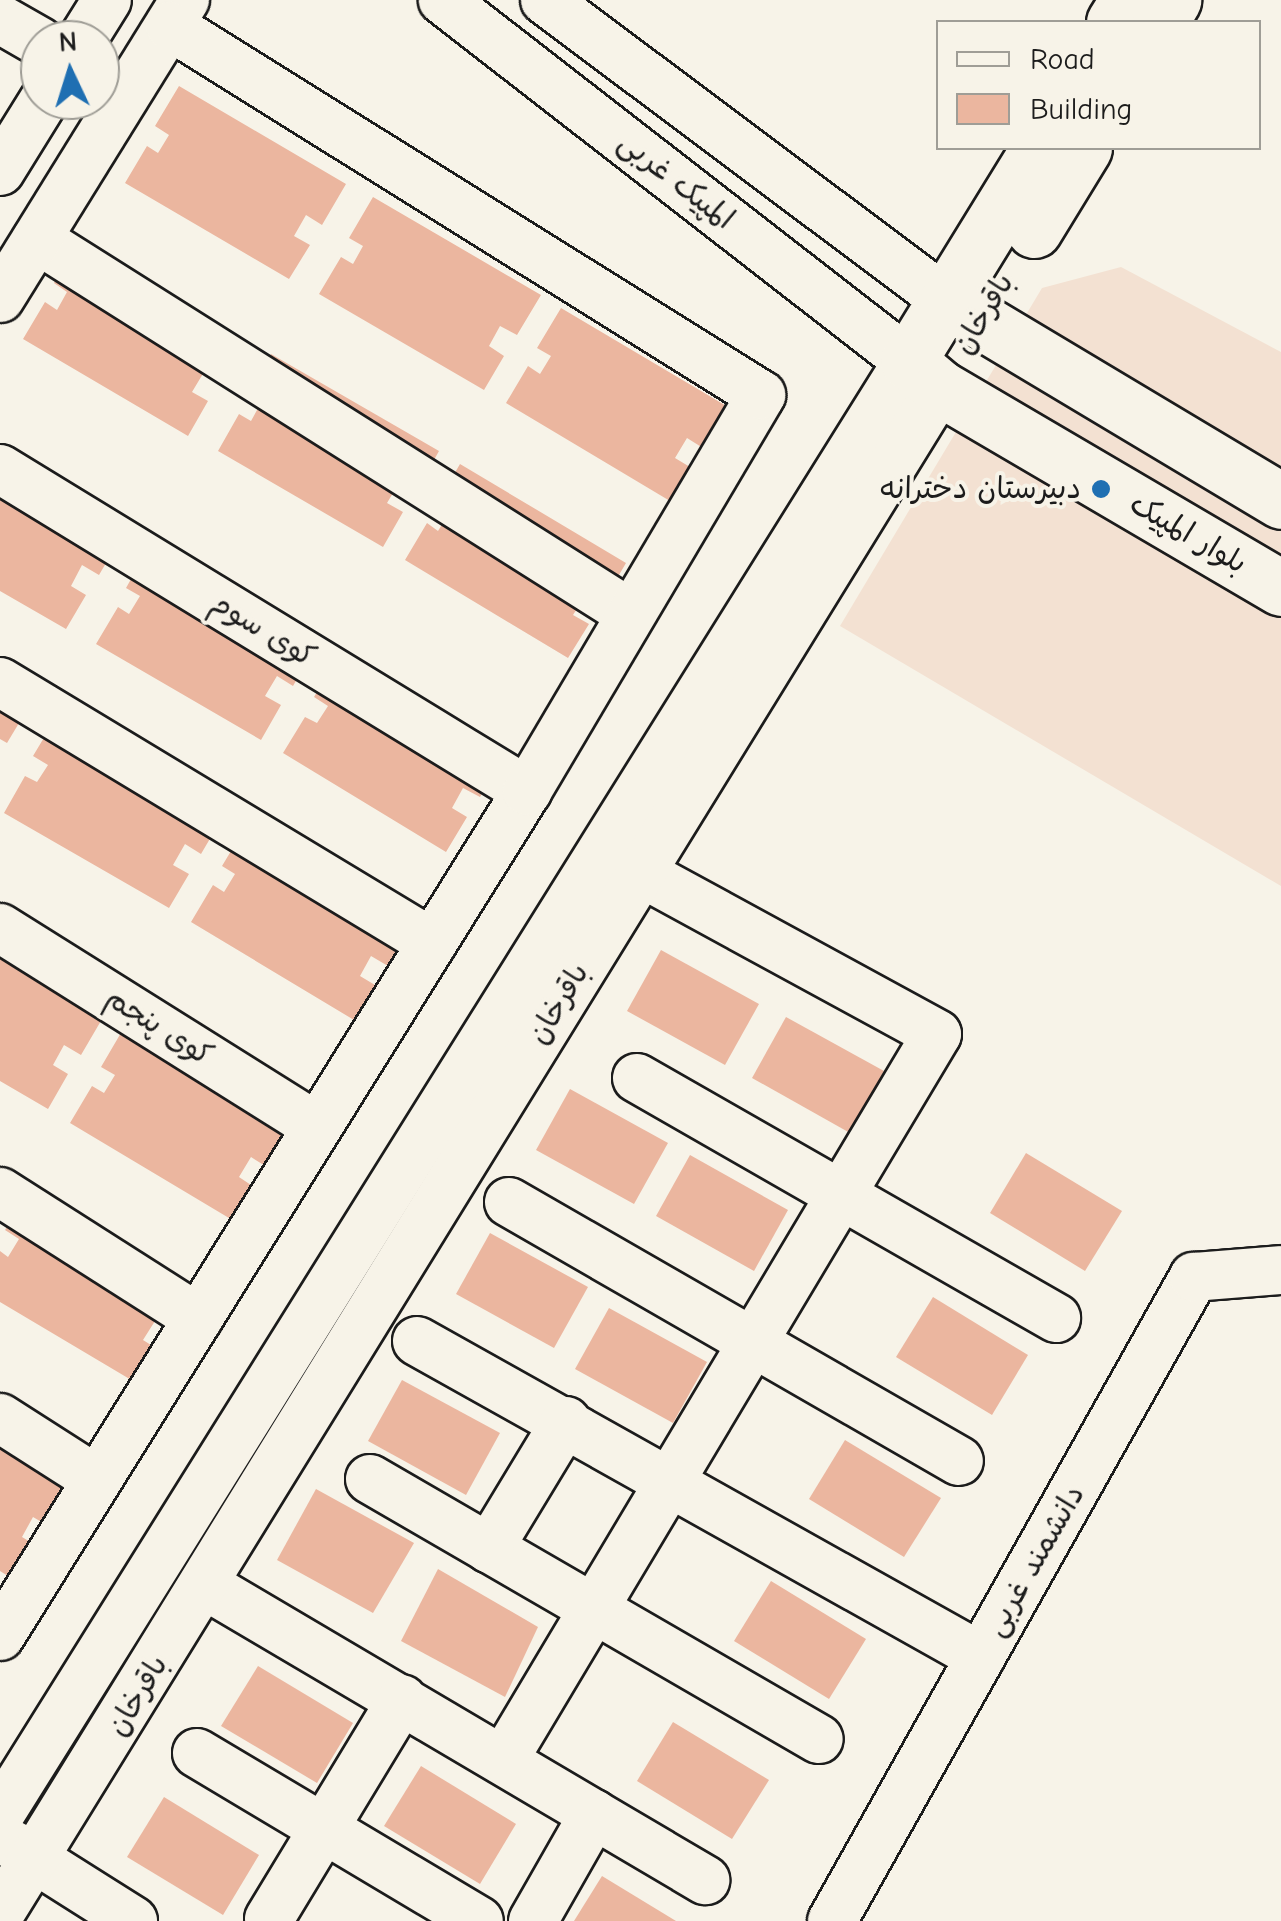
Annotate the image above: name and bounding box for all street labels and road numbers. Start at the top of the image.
street label: المپیک غربی [611,125,741,237]
street label: باقرخان [946,267,1022,361]
street label: بلوار المپیک [1123,486,1253,582]
street label: کوی سوم [204,585,322,675]
street label: باقرخان [521,957,597,1051]
street label: کوی پنجم [99,980,219,1074]
street label: دانشمند غربی [977,1479,1093,1643]
street label: باقرخان [100,1649,176,1743]

